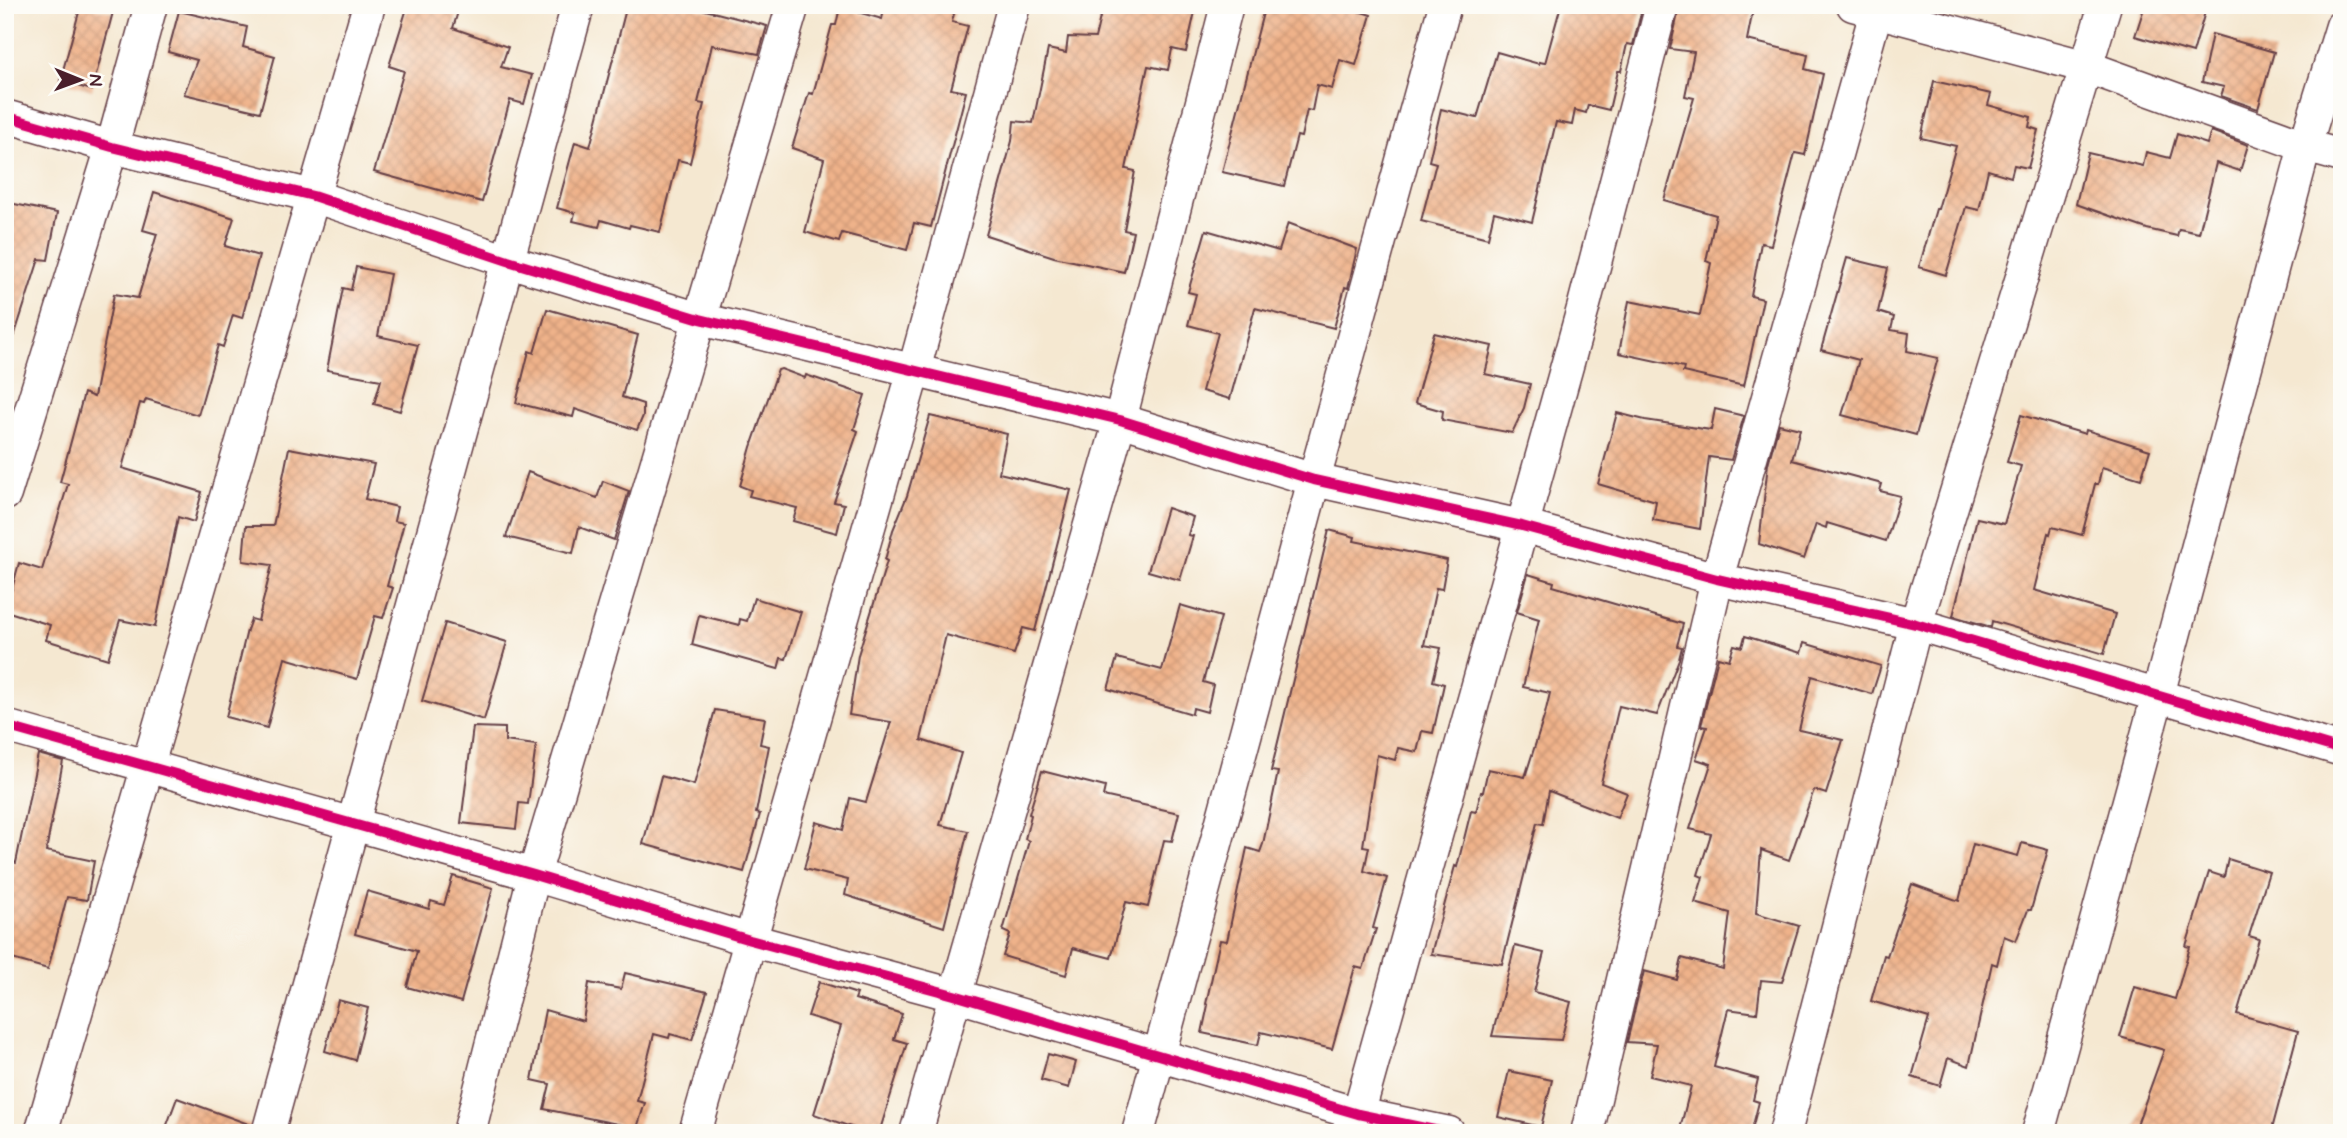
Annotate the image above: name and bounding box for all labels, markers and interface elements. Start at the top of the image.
north arrow [46,46,116,116]
text: N [83,74,108,87]

